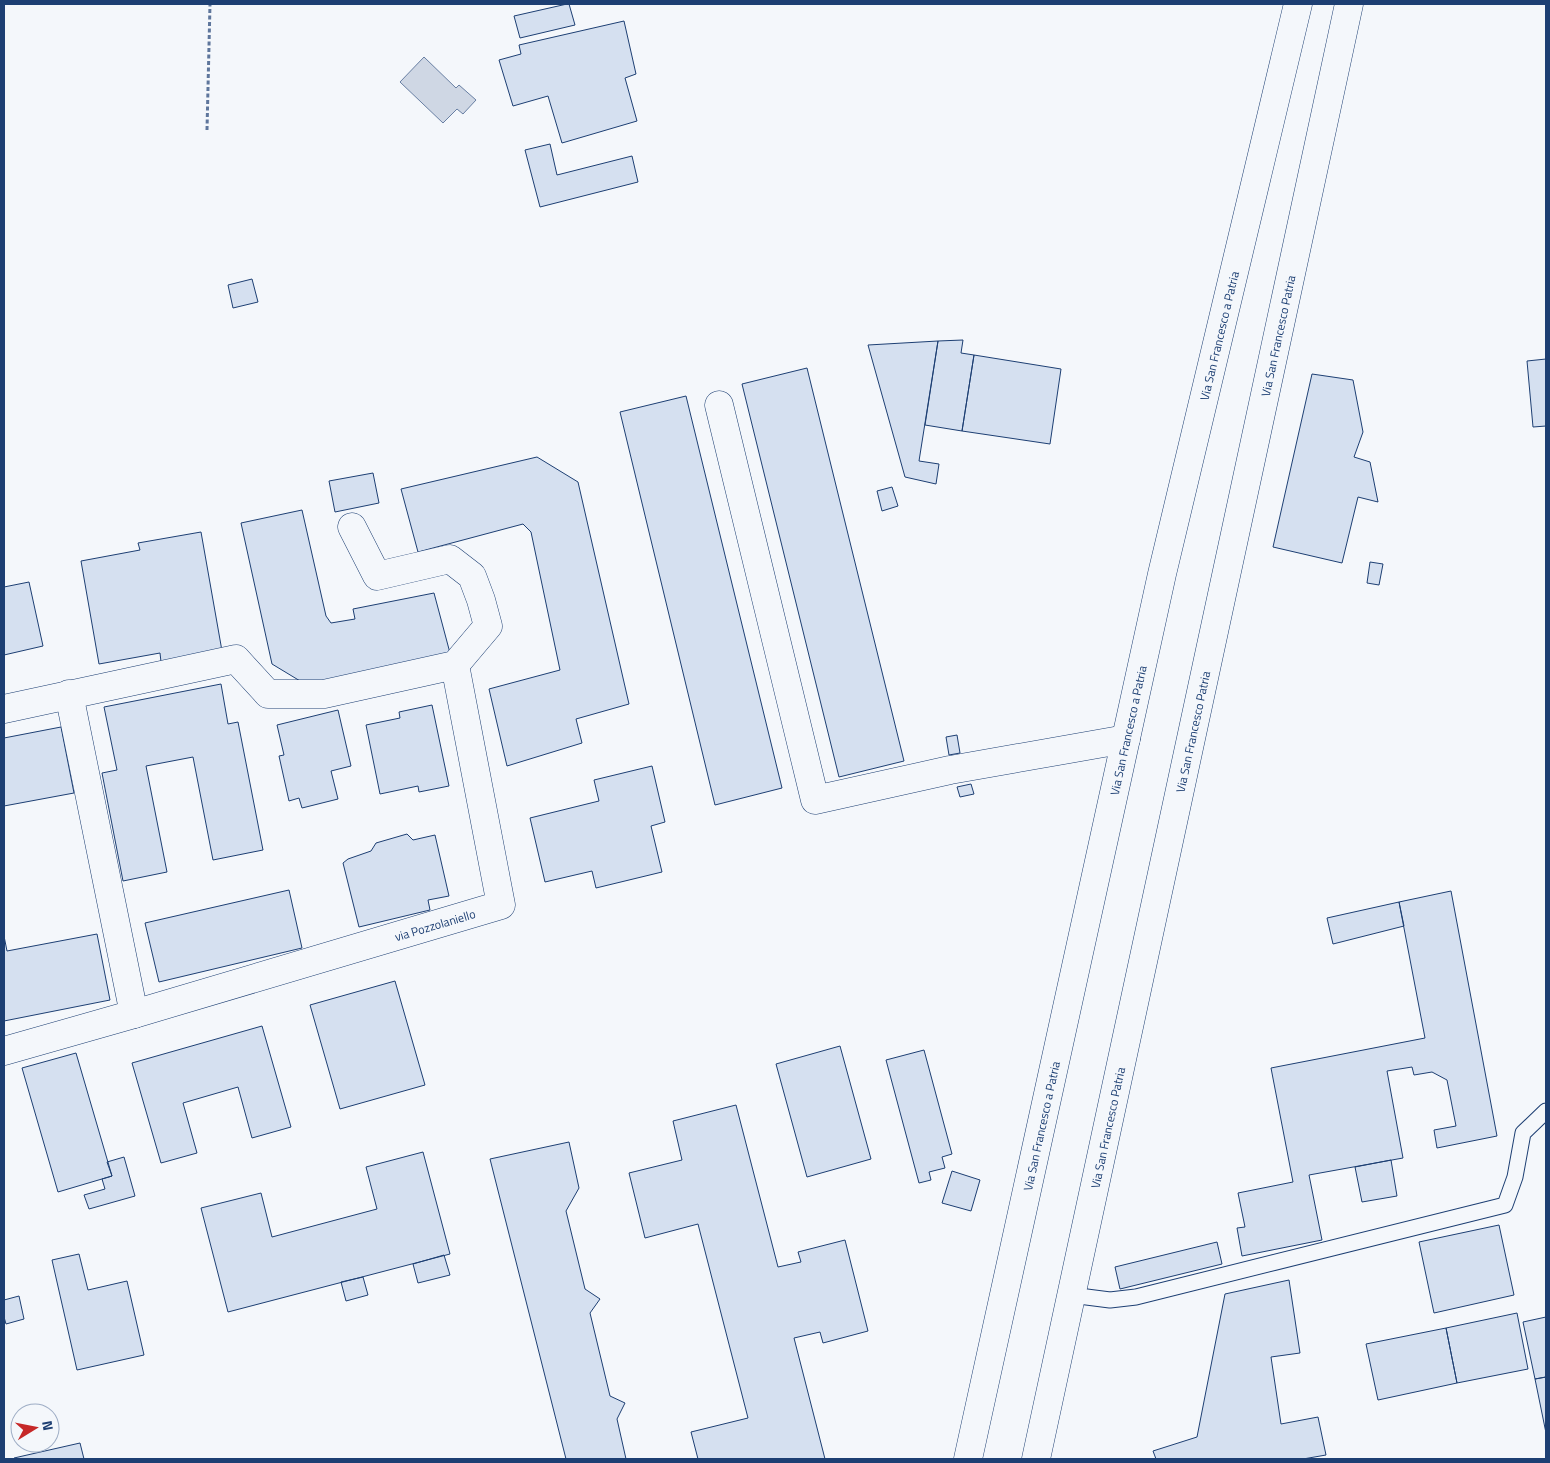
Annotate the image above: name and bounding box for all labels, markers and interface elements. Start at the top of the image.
street label: Via San Francesco a Patria [1194,269,1243,402]
street label: Via San Francesco Patria [1255,273,1300,398]
street label: Via San Francesco a Patria [1104,664,1151,797]
street label: Via San Francesco Patria [1170,669,1215,794]
street label: via Pozzolaniello [392,904,478,946]
street label: Via San Francesco a Patria [1018,1059,1064,1193]
street label: Via San Francesco Patria [1085,1065,1130,1190]
north arrow [10,1403,60,1453]
text: N [37,1419,59,1432]

